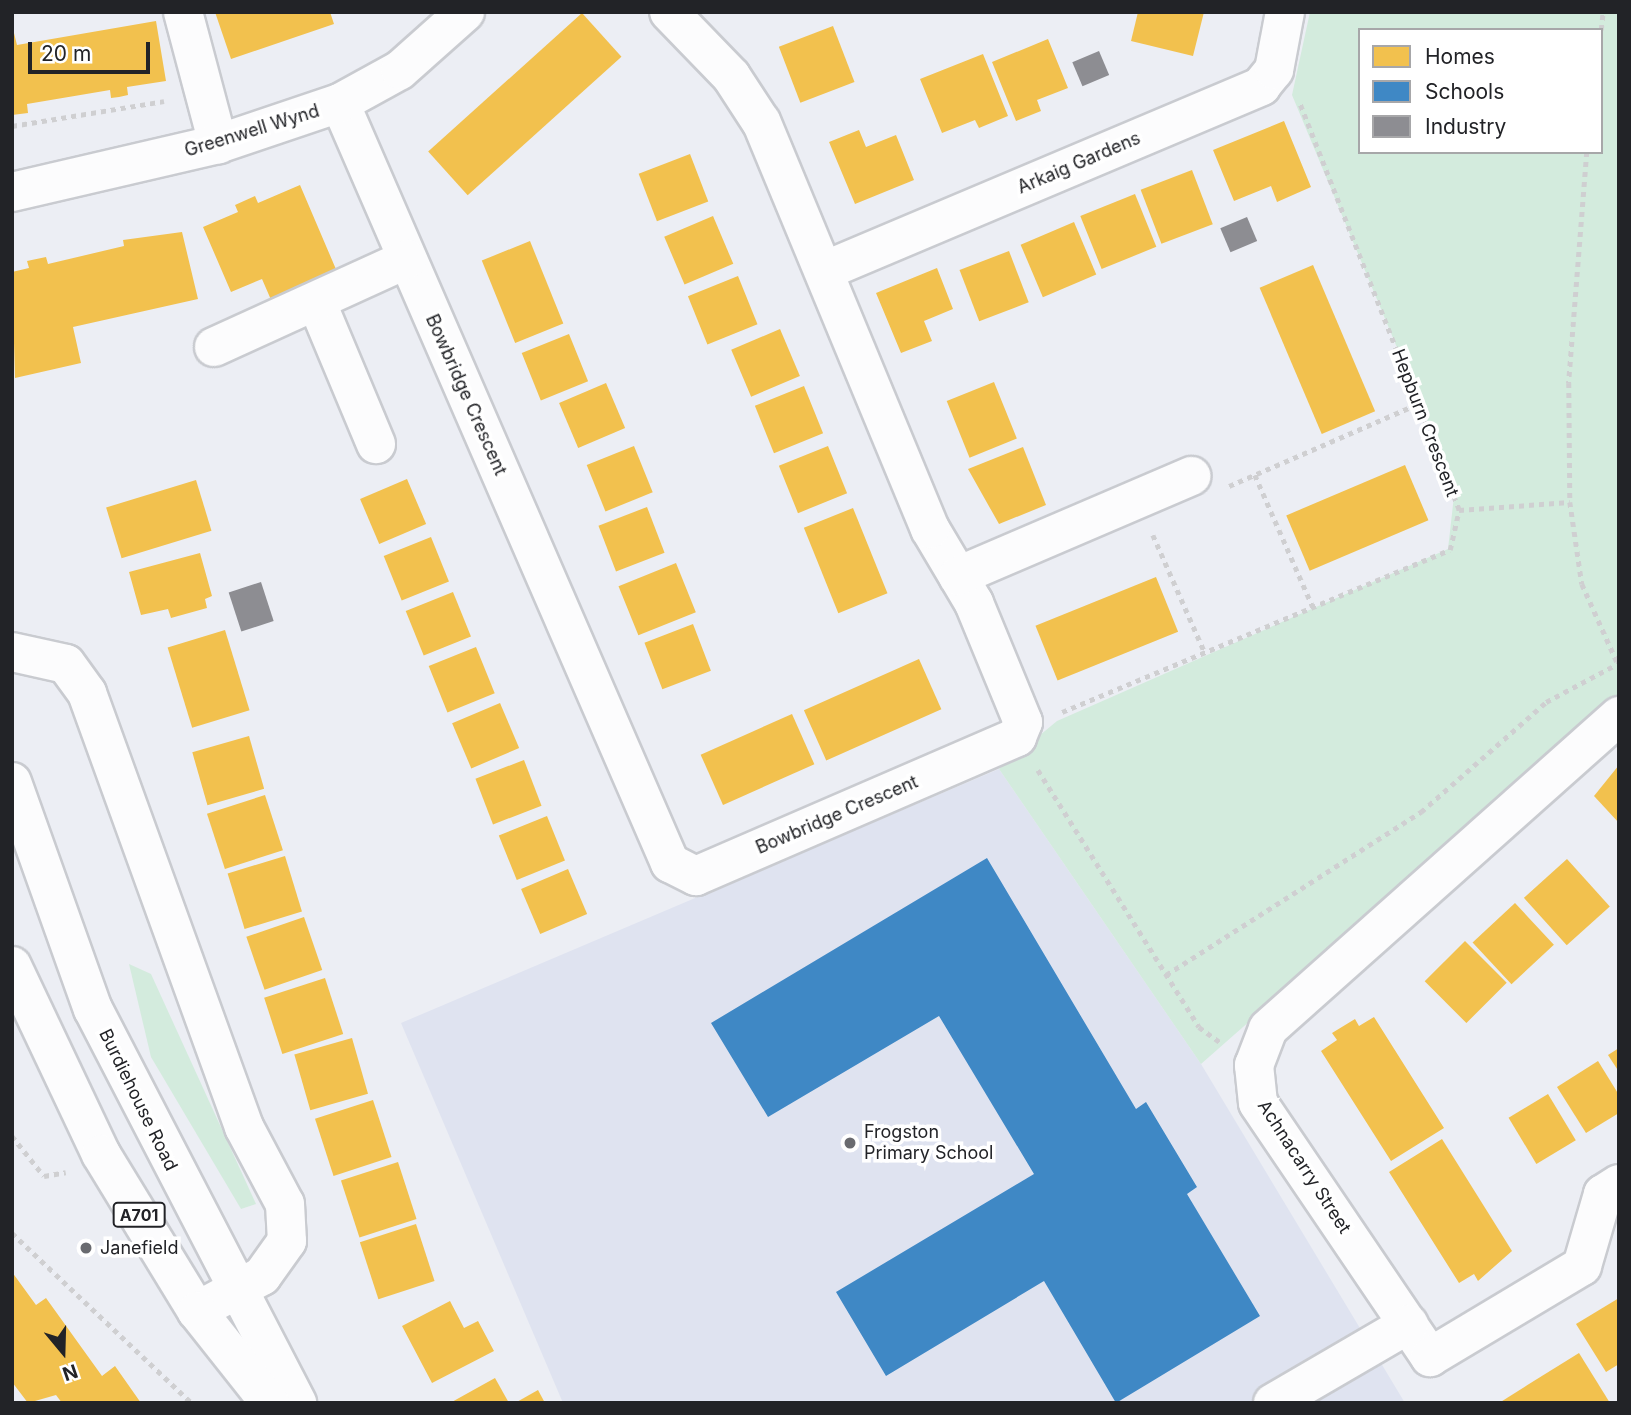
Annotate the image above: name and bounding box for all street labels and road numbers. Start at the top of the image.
street label: Greenwell Wynd [182,100,322,162]
street label: Arkaig Gardens [1014,127,1144,199]
street label: Bowbridge Crescent [421,311,511,479]
street label: Hepburn Crescent [1387,346,1463,500]
street label: Bowbridge Crescent [753,771,921,859]
street label: Burdiehouse Road [94,1025,182,1175]
street label: Achnacarry Street [1253,1096,1355,1238]
road number: A701 [111,1203,167,1228]

